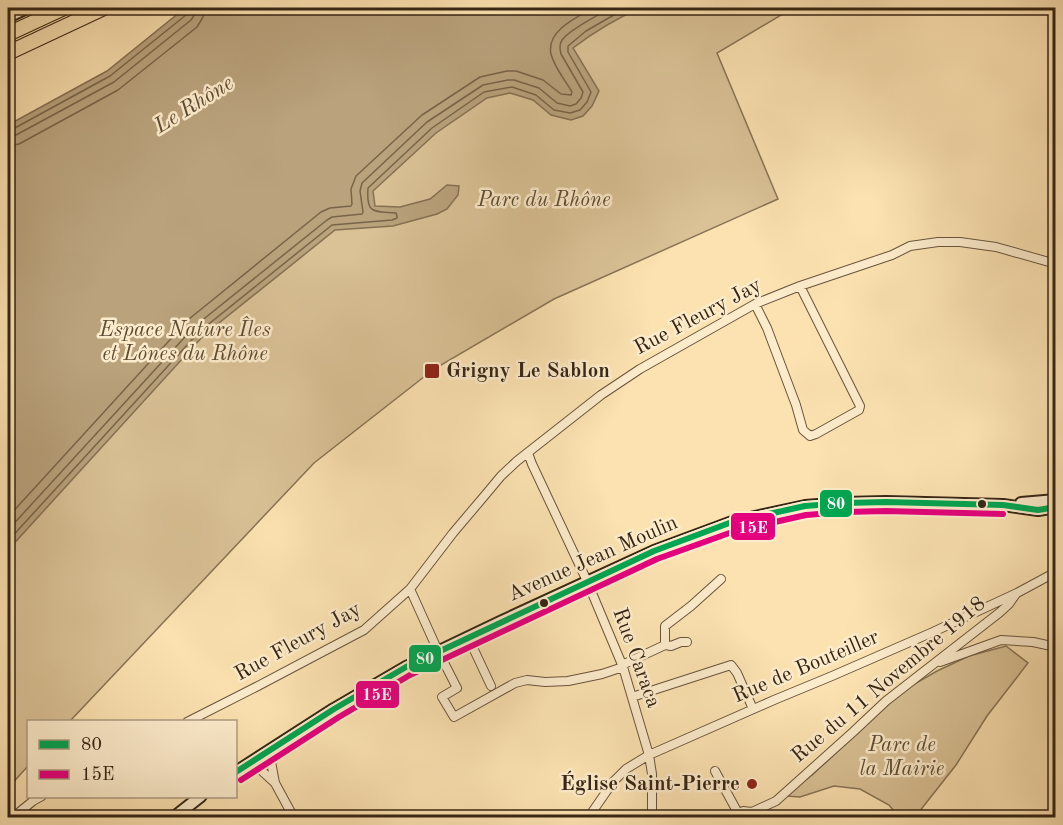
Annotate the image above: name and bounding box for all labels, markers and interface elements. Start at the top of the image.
water label: Le Rhône [150,72,238,138]
park label: Parc du Rhône [476,190,611,211]
street label: Rue Fleury Jay [631,275,765,359]
park label: Espace Nature Îles et Lônes du Rhône [98,316,271,365]
place label: Grigny Le Sablon [446,361,610,382]
marker: Grigny Le Sablon [423,362,441,380]
line badge: 80 [819,489,853,518]
text: 80 [827,497,845,513]
unlabelled marker [976,498,988,510]
street label: Avenue Jean Moulin [505,512,681,606]
line badge: 15E [730,512,776,541]
text: 15E [738,521,768,537]
street label: Rue du 11 Novembre 1918 [788,593,990,767]
unlabelled marker [538,597,550,609]
street label: Rue Fleury Jay [231,599,365,685]
street label: Rue Caraca [608,605,664,711]
street label: Rue de Bouteiller [730,627,883,707]
line badge: 80 [408,644,442,673]
text: 80 [416,652,434,668]
line badge: 15E [355,680,400,709]
text: 15E [362,688,392,704]
legend [27,720,237,798]
park label: Parc de la Mairie [860,735,944,780]
text: 80 [81,736,102,754]
text: 15E [81,766,114,784]
place label: Église Saint-Pierre [560,770,740,795]
marker: Église Saint-Pierre [745,777,759,791]

